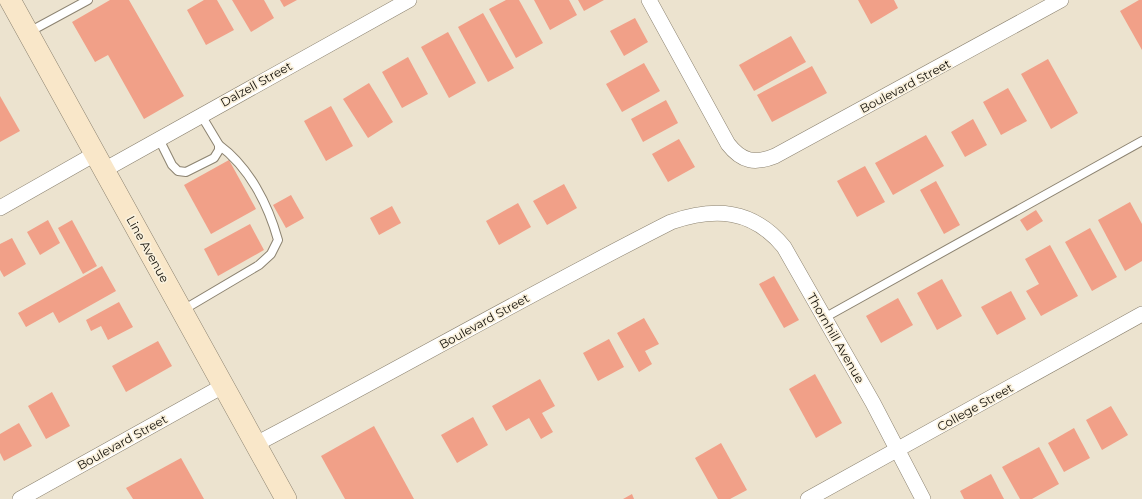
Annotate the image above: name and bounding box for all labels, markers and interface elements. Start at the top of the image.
street label: Boulevard Street [857,56,953,116]
street label: Dalzell Street [218,58,294,110]
street label: Line Avenue [123,213,173,285]
street label: Boulevard Street [436,290,532,352]
street label: Thornhill Avenue [804,290,868,386]
street label: College Street [934,380,1016,434]
street label: Boulevard Street [74,411,170,473]

